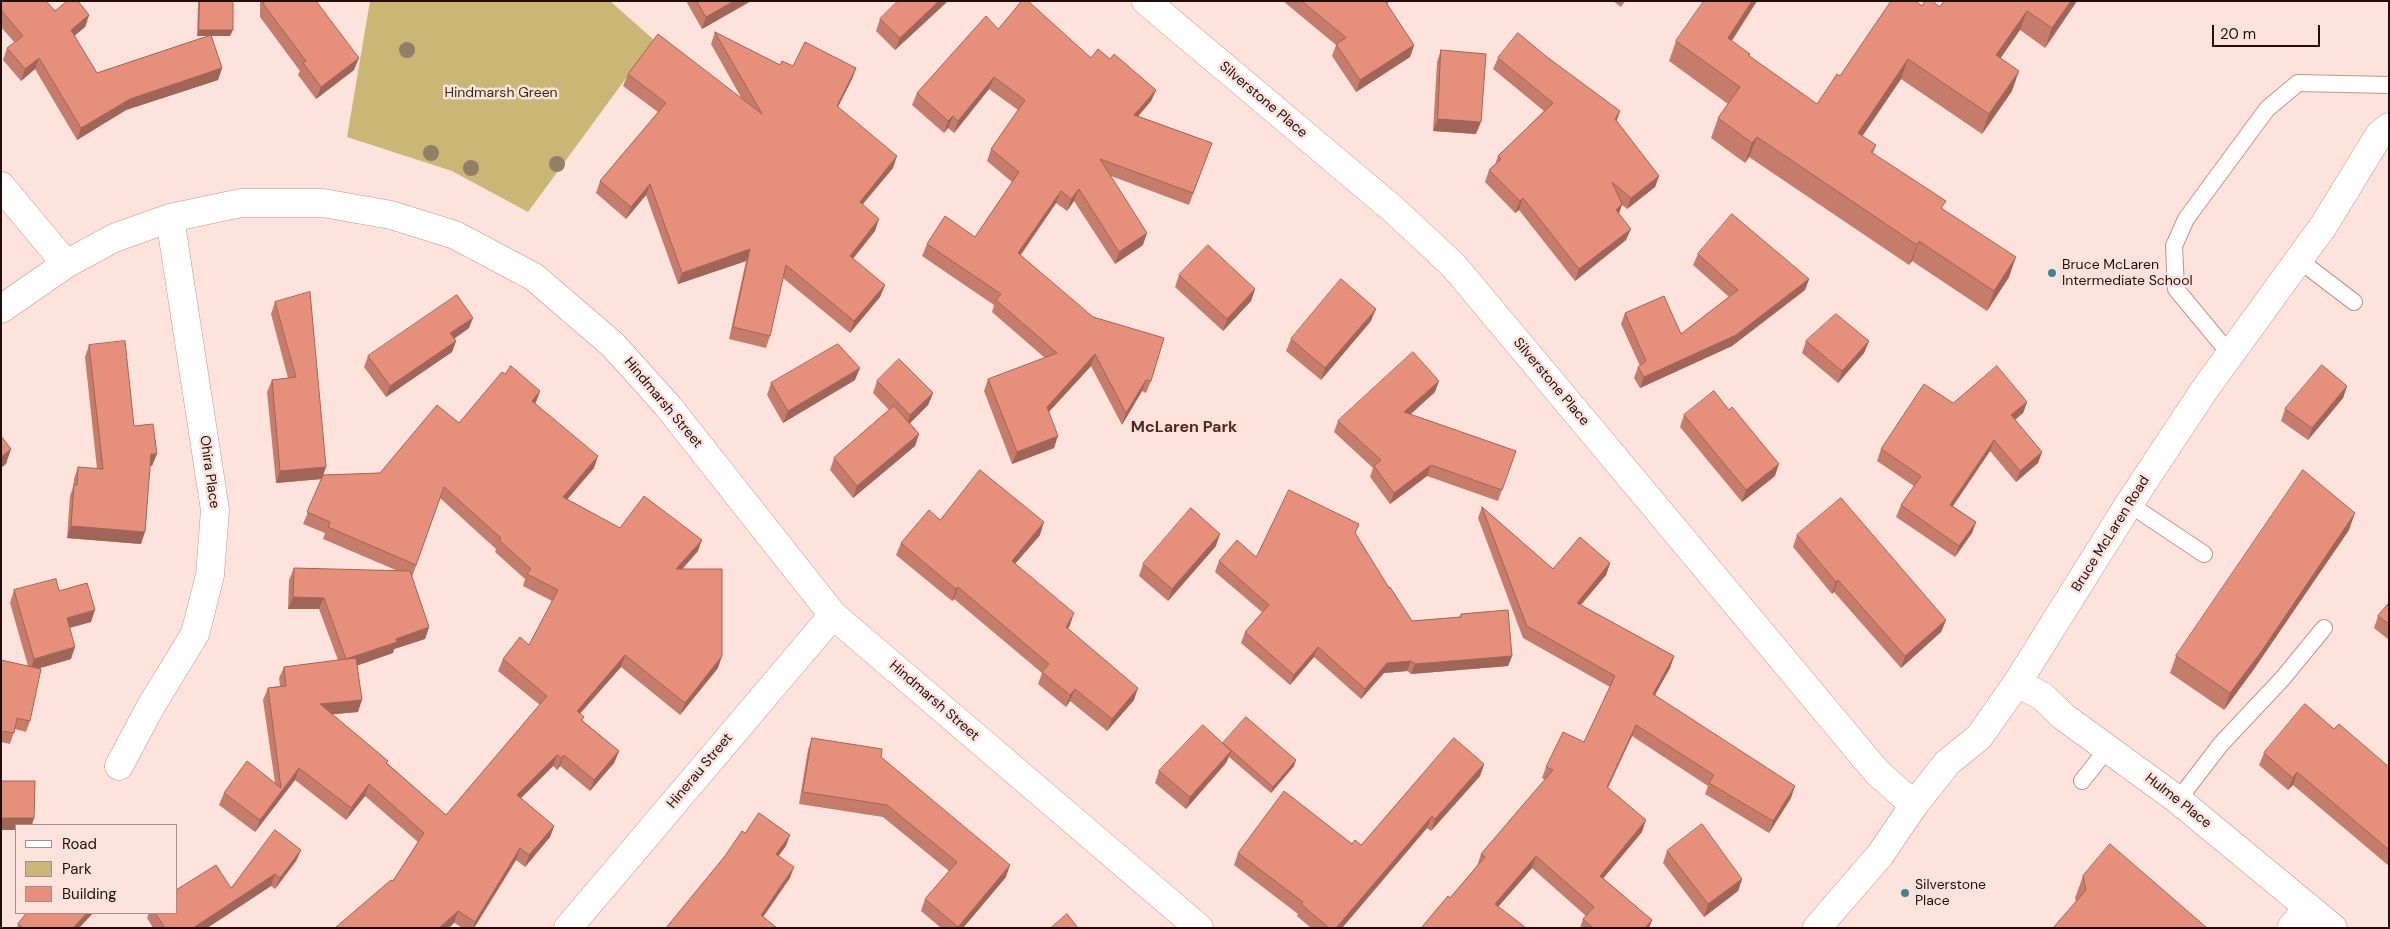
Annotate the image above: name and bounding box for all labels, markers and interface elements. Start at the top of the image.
scale bar [2215,15,2322,47]
text: 20 m [2220,24,2256,44]
street label: Silverstone Place [1216,58,1310,142]
park label: Hindmarsh Green [444,85,558,101]
place label: Bruce McLaren Intermediate School [2062,257,2193,290]
marker: Bruce McLaren Intermediate School [2046,267,2058,279]
street label: Silverstone Place [1509,335,1593,429]
street label: Hindmarsh Street [620,354,706,452]
district label: McLaren Park [1131,418,1237,438]
street label: Ohira Place [196,434,222,510]
street label: Bruce McLaren Road [2069,473,2153,595]
street label: Hindmarsh Street [886,657,982,745]
street label: Hinerau Street [664,730,736,812]
street label: Hulme Place [2141,770,2215,832]
legend [15,824,178,914]
text: Road [62,834,97,854]
text: Park [62,859,92,879]
place label: Silverstone Place [1915,877,1986,910]
text: Building [62,884,117,904]
marker: Silverstone Place [1899,887,1911,899]

